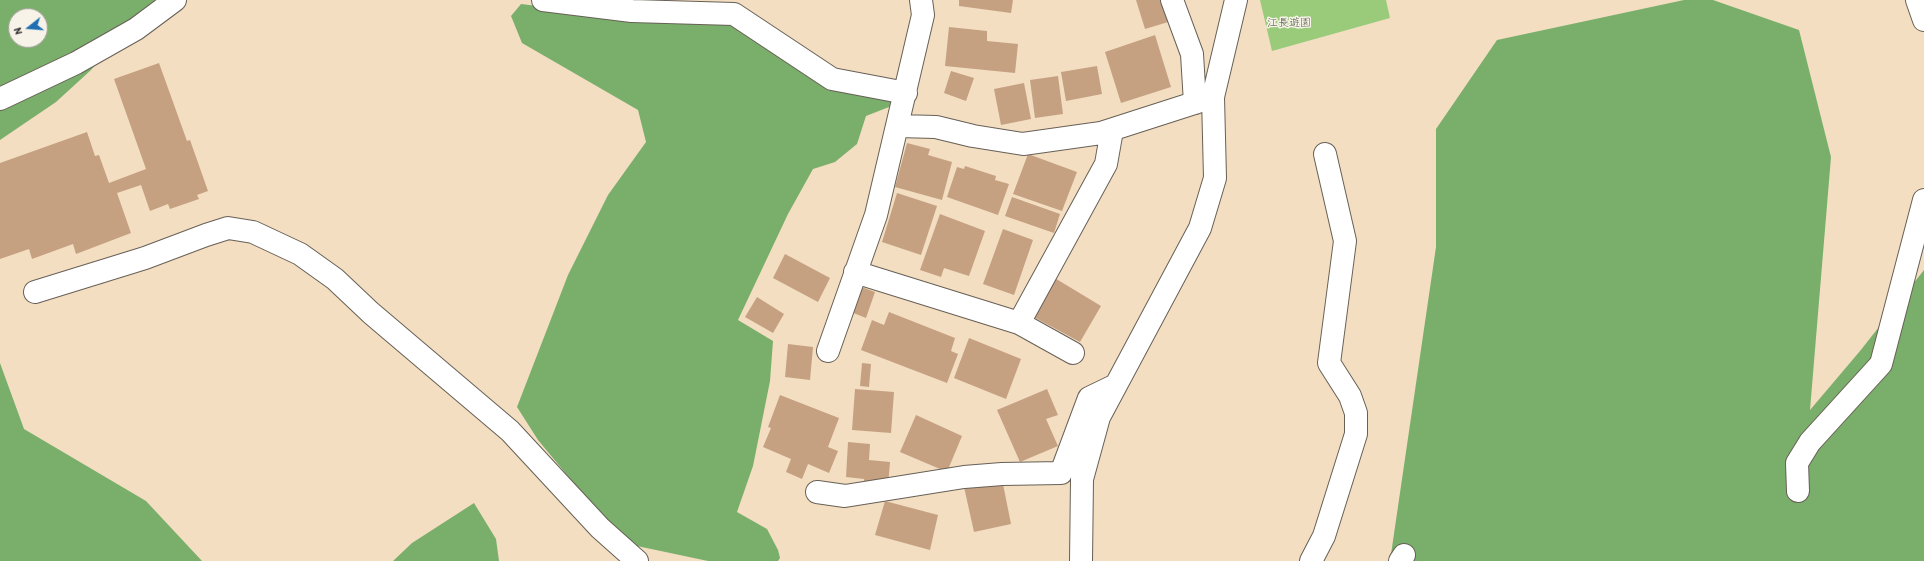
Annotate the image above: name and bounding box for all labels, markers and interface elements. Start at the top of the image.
north arrow [8,8,48,48]
park label: 江長遊園 [1267,16,1311,30]
text: N [10,26,25,36]

